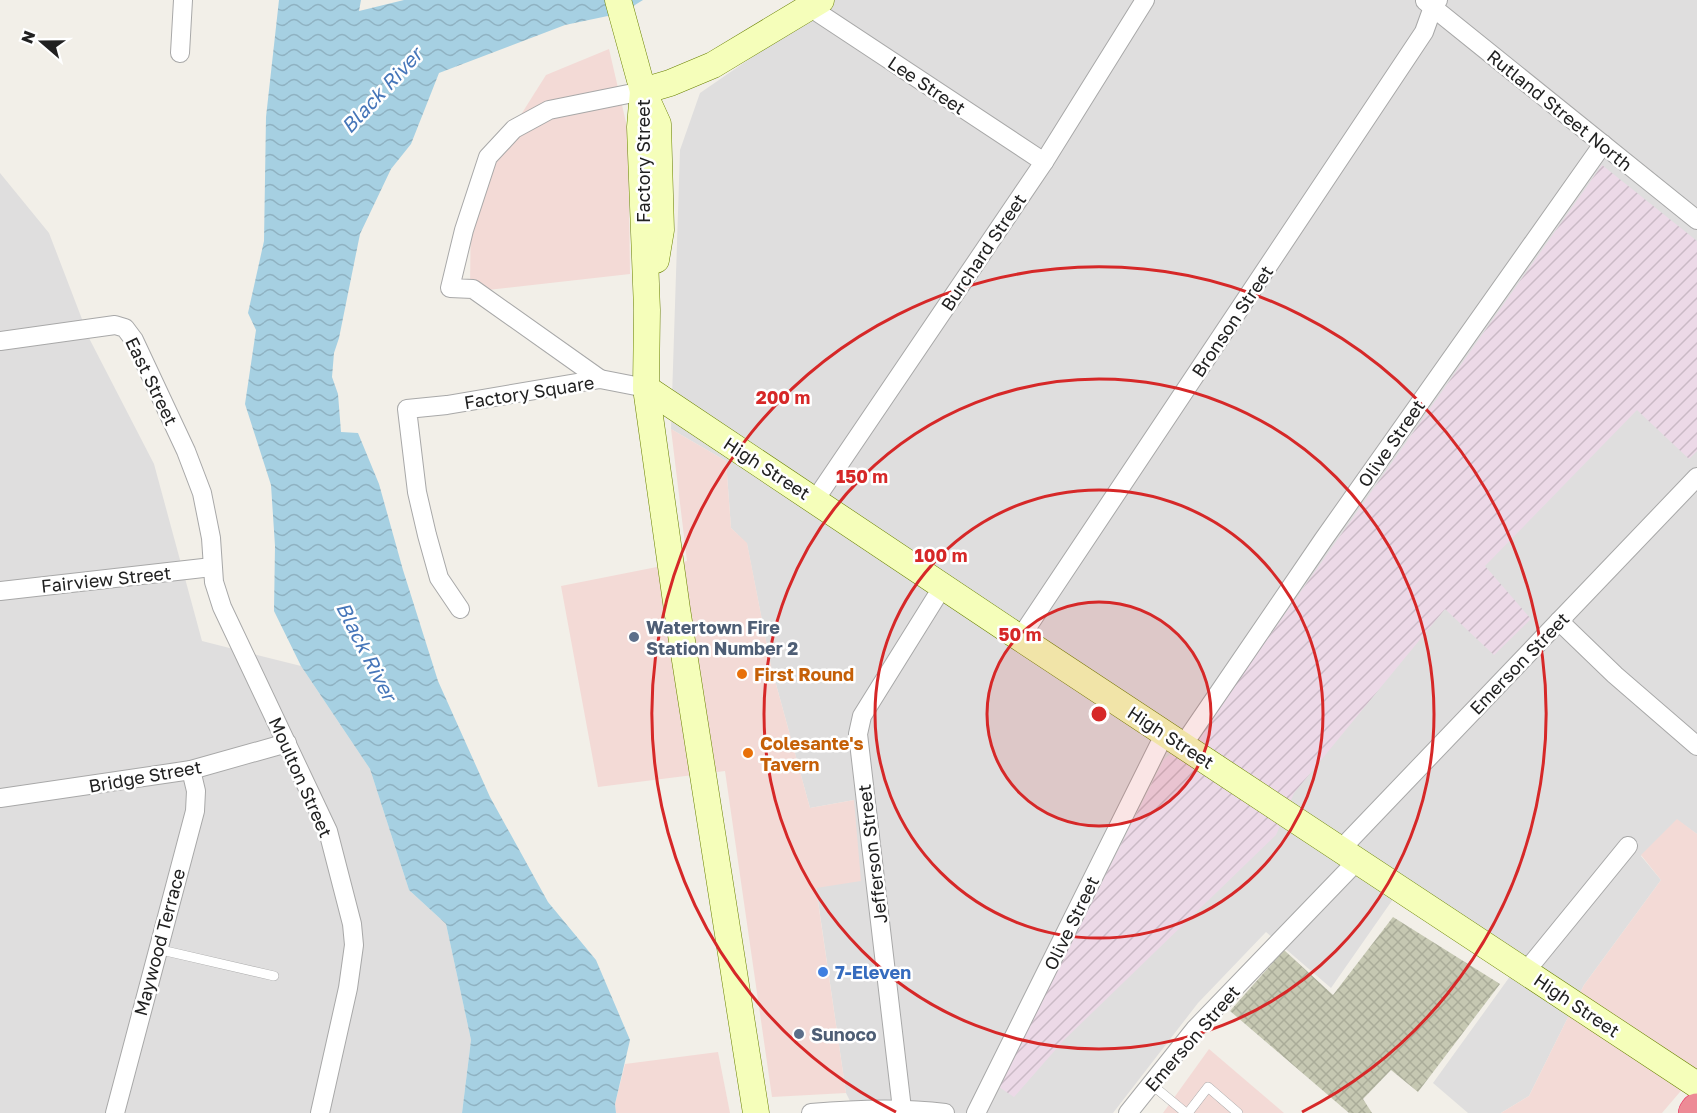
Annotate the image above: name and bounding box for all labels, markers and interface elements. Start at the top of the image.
north arrow [12,12,72,72]
text: N [16,28,39,46]
water label: Black River [336,40,429,137]
street label: Rutland Street North [1483,45,1637,175]
street label: Lee Street [884,51,970,119]
street label: Factory Street [632,99,654,223]
street label: Burchard Street [936,189,1030,315]
street label: Bronson Street [1187,261,1277,381]
street label: East Street [121,333,183,429]
street label: Factory Square [462,371,596,413]
text: 200 m [756,386,810,408]
street label: Olive Street [1353,395,1429,491]
street label: High Street [720,432,814,504]
text: 150 m [836,465,888,487]
text: 100 m [915,544,967,566]
street label: Fairview Street [40,561,172,597]
water label: Black River [332,598,404,707]
street label: Emerson Street [1465,607,1573,719]
place label: Watertown Fire Station Number 2 [646,616,798,659]
text: 50 m [999,623,1041,645]
marker: Watertown Fire Station Number 2 [627,630,641,644]
place label: First Round [754,663,854,685]
marker: First Round [735,667,749,681]
street label: High Street [1124,701,1218,773]
centre of rings [1089,704,1109,724]
street label: Moulton Street [265,713,337,841]
place label: Colesante's Tavern [760,732,864,775]
marker: Colesante's Tavern [741,746,755,760]
street label: Bridge Street [87,755,203,797]
street label: Jefferson Street [853,783,891,925]
street label: Maywood Terrace [129,866,189,1018]
street label: Olive Street [1039,872,1103,974]
place label: 7-Eleven [835,961,911,983]
marker: 7-Eleven [816,965,830,979]
street label: High Street [1530,968,1624,1042]
street label: Emerson Street [1140,980,1244,1096]
place label: Sunoco [811,1023,877,1045]
marker: Sunoco [792,1027,806,1041]

